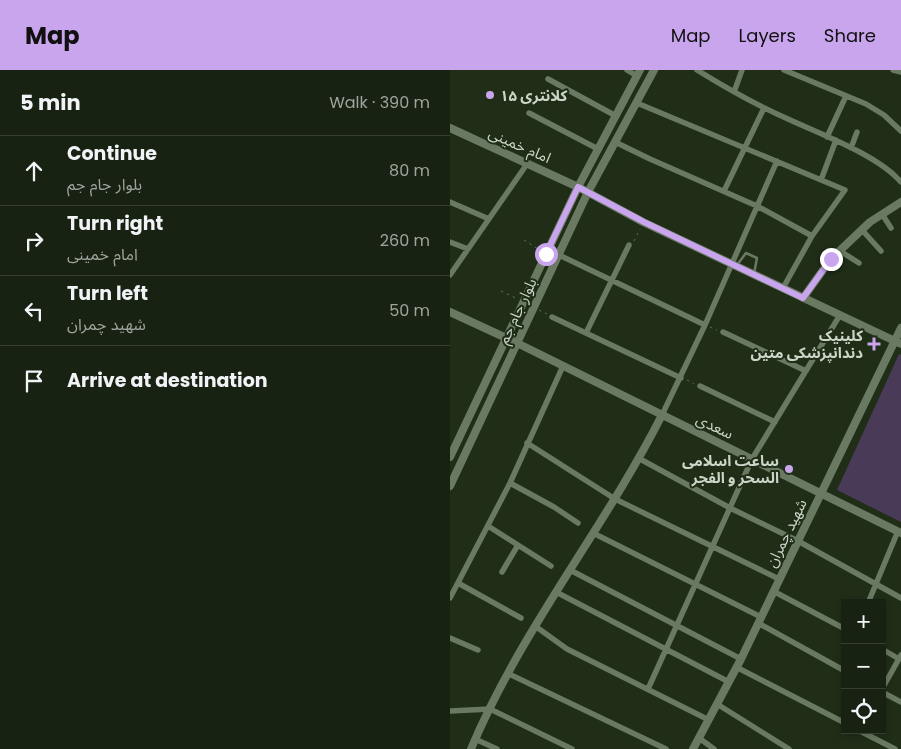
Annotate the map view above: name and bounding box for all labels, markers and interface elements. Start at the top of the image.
text: Map [25,19,80,52]
text: Map [671,23,711,48]
text: Layers [739,23,796,48]
text: Share [824,23,876,48]
place label: کلانتری ۱۵ [500,85,568,106]
text: 5 min [20,88,81,117]
marker: کلانتری ۱۵ [484,89,496,101]
text: Walk · 390 m [329,91,430,114]
street label: امام خمینی [485,122,555,169]
text: Continue [67,140,157,167]
icon: ahead [20,157,48,185]
text: 80 m [389,159,430,182]
text: بلوار جام جم [67,173,142,196]
text: Turn right [67,210,163,237]
icon: right [20,227,48,255]
text: 260 m [380,229,430,252]
text: امام خمینی [67,243,138,266]
route start [535,243,558,266]
route end [820,248,843,271]
street label: بلوار جام جم [493,275,542,348]
text: Turn left [67,280,148,307]
icon: left [20,297,48,325]
text: 50 m [389,299,430,322]
text: شهید چمران [67,313,146,336]
place label: کلینیک دندانپزشکی متین [751,325,863,363]
marker: کلینیک دندانپزشکی متین [867,337,881,351]
icon: arrive [20,367,48,395]
text: Arrive at destination [67,367,268,394]
street label: سعدی [693,408,737,444]
place label: ساعت اسلامی السحر و الفجر [682,450,779,488]
marker: ساعت اسلامی السحر و الفجر [783,463,795,475]
street label: شهید چمران [760,495,812,571]
map controls [841,599,886,734]
button: + [841,599,886,644]
button: − [841,644,886,689]
button: locate [841,689,886,734]

